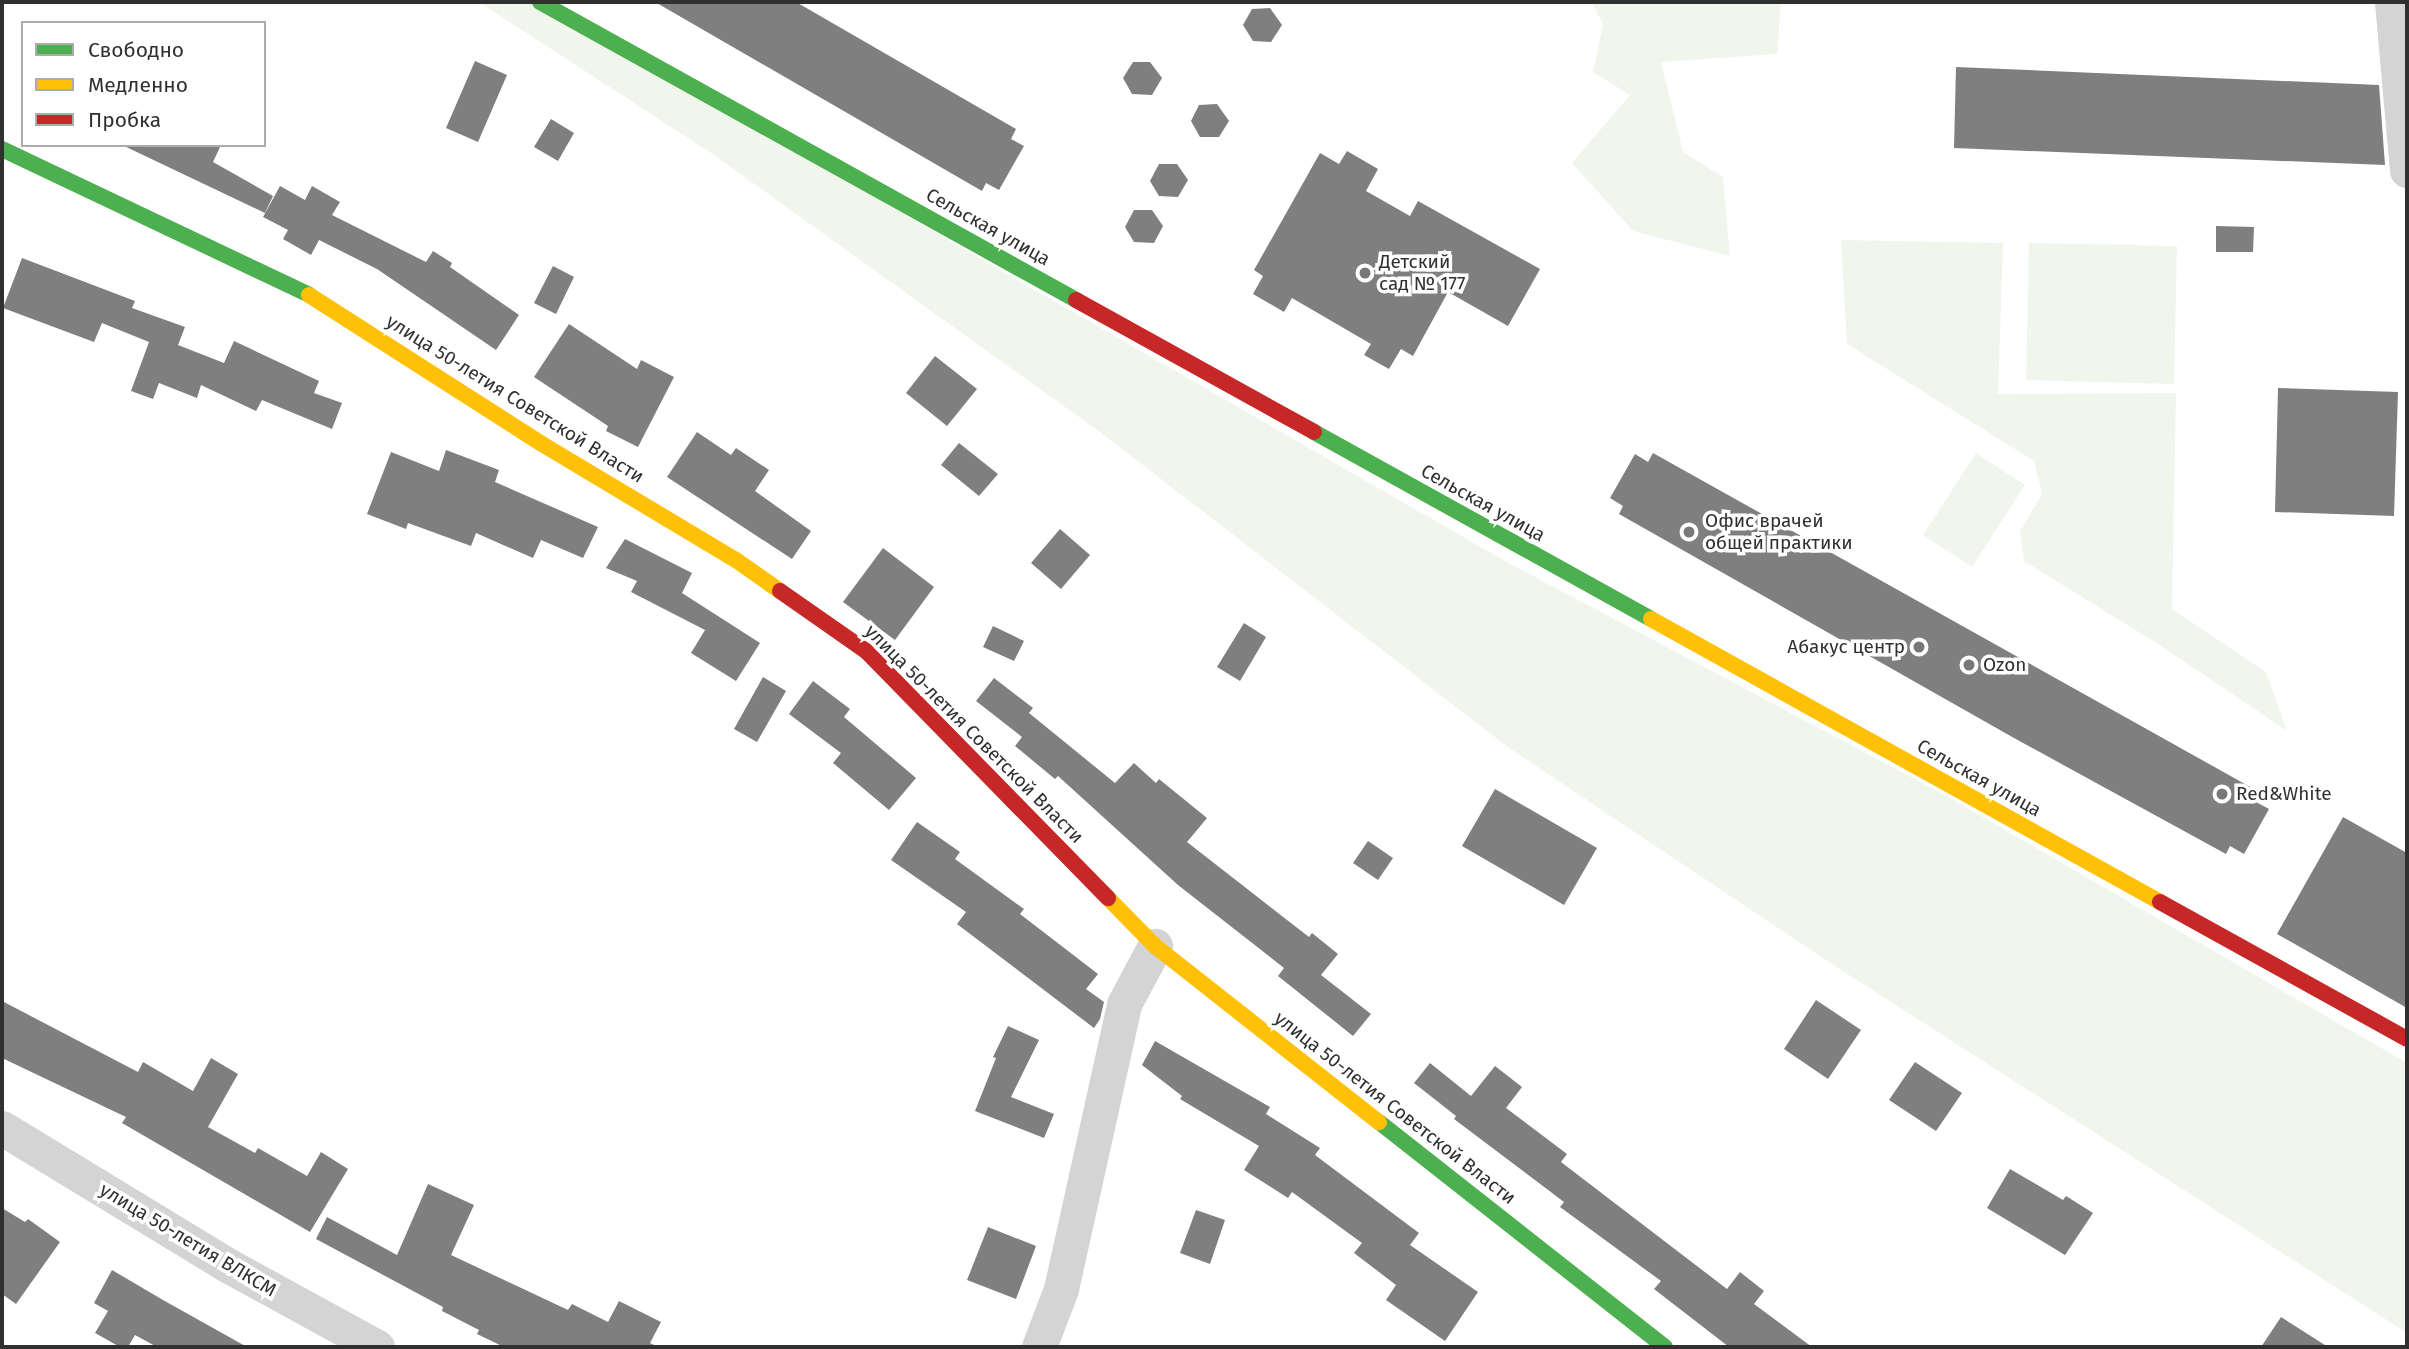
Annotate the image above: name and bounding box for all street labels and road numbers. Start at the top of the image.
street label: Сельская улица [922,183,1054,271]
street label: улица 50-летия Советской Власти [382,310,648,488]
street label: Сельская улица [1417,459,1549,547]
street label: улица 50-летия Советской Власти [860,620,1088,848]
street label: Сельская улица [1913,734,2045,822]
street label: улица 50-летия Советской Власти [1270,1007,1520,1209]
street label: улица 50-летия ВЛКСМ [96,1178,280,1302]

